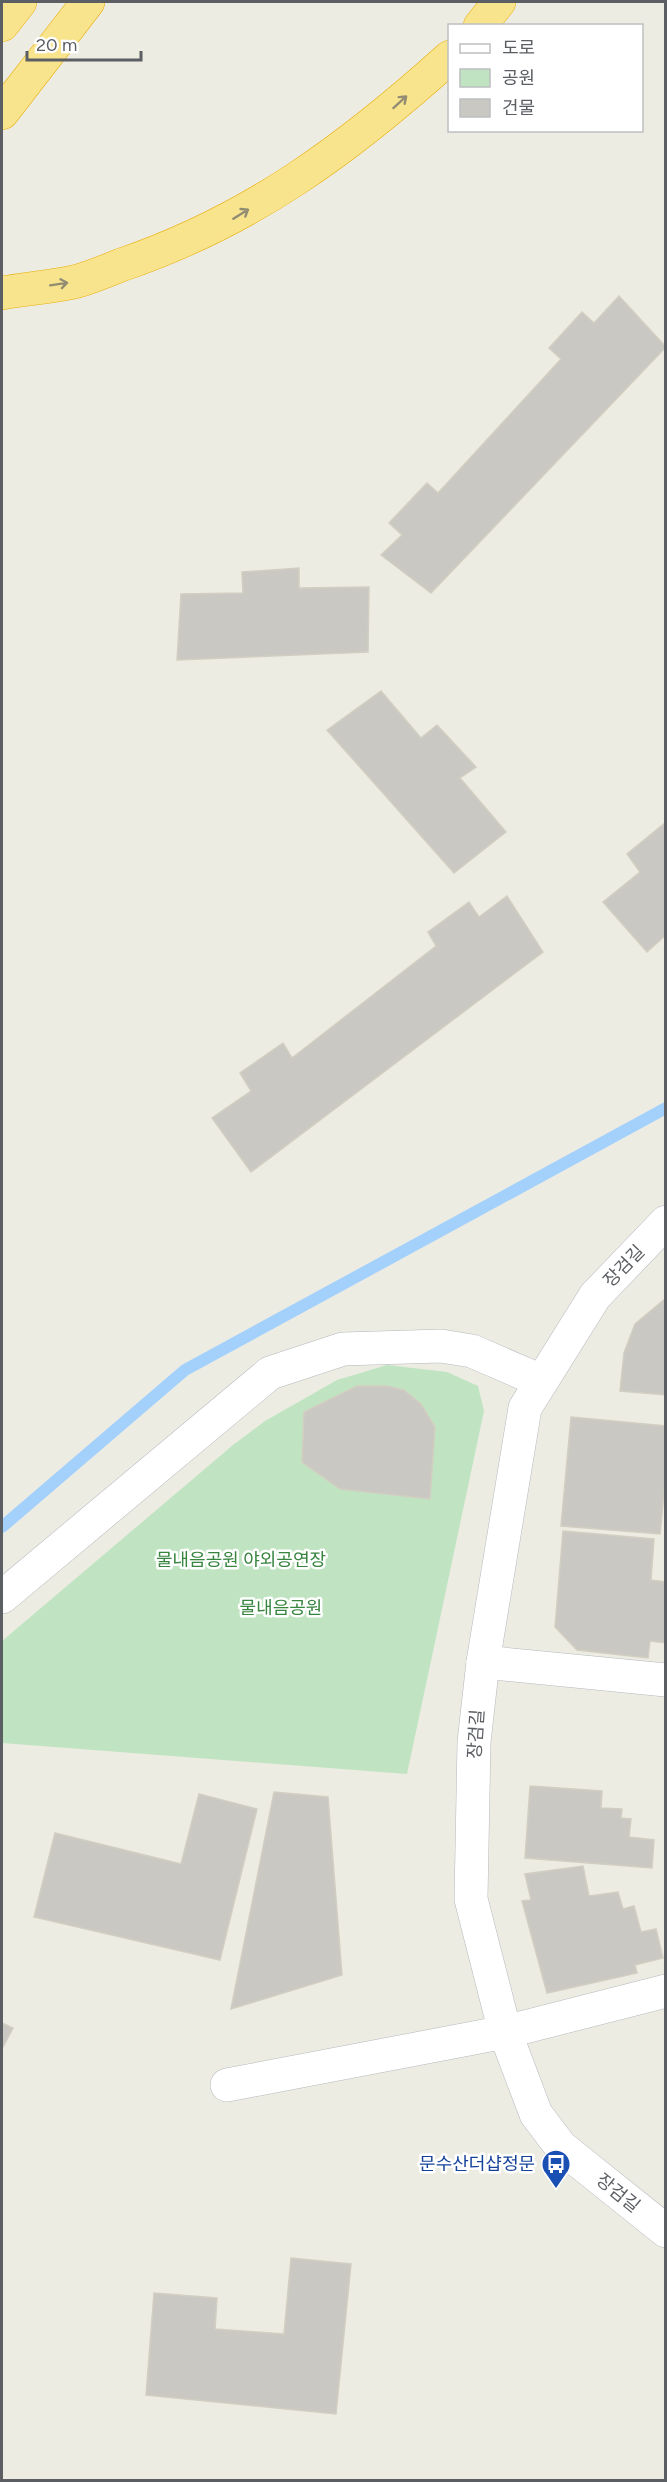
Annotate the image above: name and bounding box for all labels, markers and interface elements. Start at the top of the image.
scale bar [27,24,141,62]
legend [448,24,643,132]
text: 20 m [36,34,77,56]
text: 도로 [502,37,535,59]
text: 공원 [502,67,535,89]
one-way arrow [392,95,407,109]
text: 건물 [502,97,535,119]
one-way arrow [232,207,249,220]
one-way arrow [49,278,69,289]
street label: 장검길 [599,1240,649,1292]
park label: 물내음공원 야외공연장 [156,1549,326,1571]
park label: 물내음공원 [240,1597,322,1619]
street label: 장검길 [463,1708,489,1760]
bus stop icon: 문수산더샵정문 [540,2148,572,2190]
place label: 문수산더샵정문 [419,2153,535,2175]
street label: 장검길 [592,2169,644,2217]

